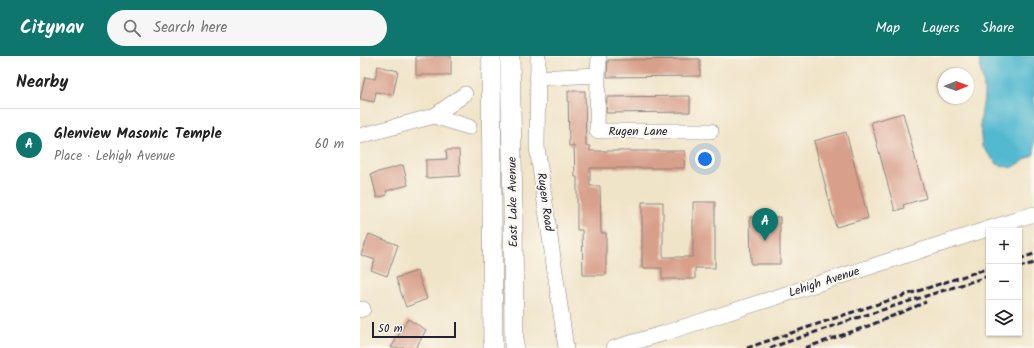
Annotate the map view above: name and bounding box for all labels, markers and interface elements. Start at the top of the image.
search box [107,10,387,46]
text: Citynav [20,13,83,43]
text: Search here [153,16,227,40]
icon: search [121,17,143,39]
text: Map [876,17,900,39]
text: Layers [922,17,960,39]
text: Share [982,17,1014,39]
north arrow [938,68,974,104]
text: Nearby [16,69,68,96]
text: Glenview Masonic Temple [54,122,222,146]
street label: Rugen Lane [608,122,668,141]
text: A [25,134,33,155]
text: 60 m [315,134,344,155]
text: Place · Lehigh Avenue [54,146,175,167]
your location [695,149,715,169]
street label: East Lake Avenue [503,156,523,247]
street label: Rugen Road [531,171,559,234]
pin: A [752,208,778,241]
map controls [986,228,1022,336]
button: + [986,228,1022,264]
street label: Lehigh Avenue [786,261,862,302]
button: − [986,264,1022,300]
button: layers [986,300,1022,336]
scale bar [372,320,456,339]
text: 50 m [378,320,403,338]

